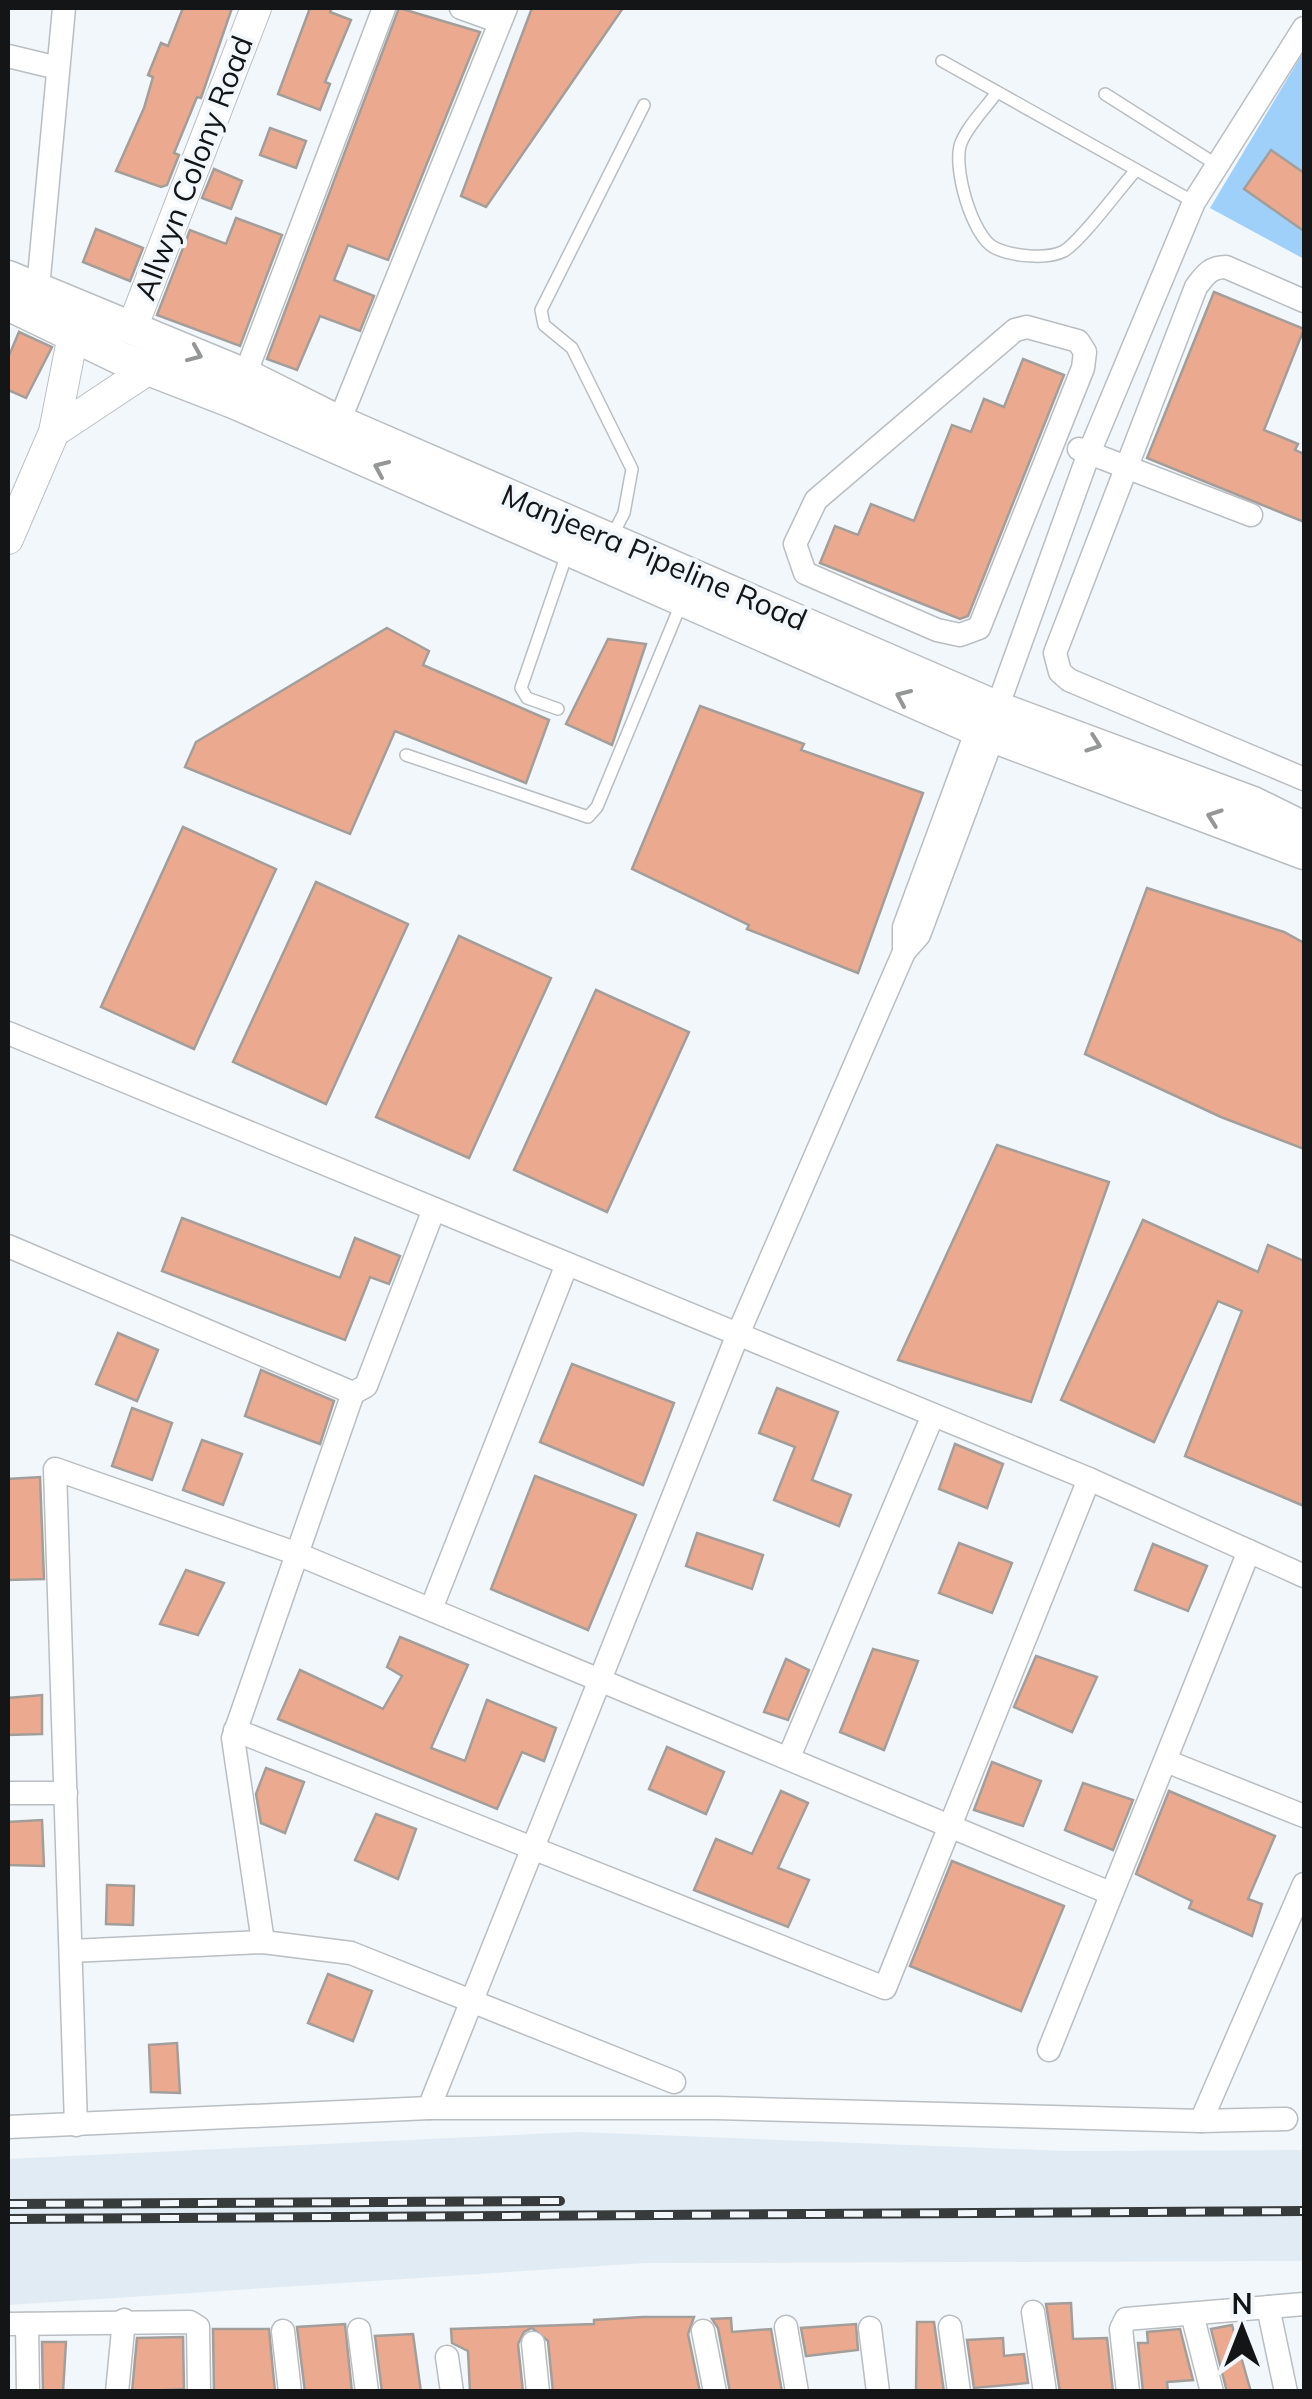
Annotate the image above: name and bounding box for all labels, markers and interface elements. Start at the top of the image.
street label: Allwyn Colony Road [125,30,261,305]
one-way arrow [185,342,203,362]
one-way arrow [373,460,391,480]
street label: Manjeera Pipeline Road [496,475,813,639]
one-way arrow [895,689,913,709]
one-way arrow [1085,732,1102,753]
one-way arrow [1207,808,1224,829]
north arrow [1192,2279,1292,2379]
text: N [1231,2286,1253,2321]

